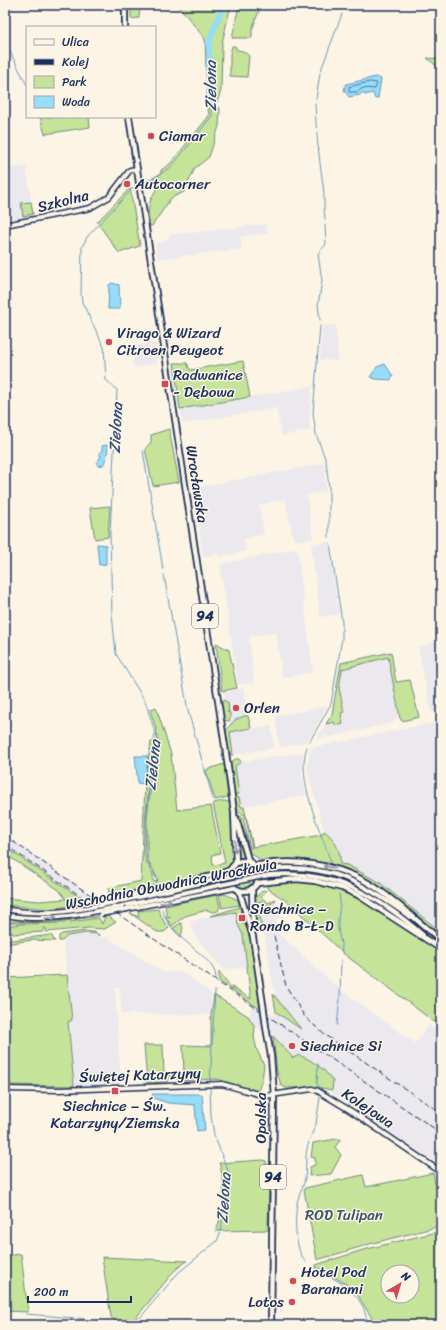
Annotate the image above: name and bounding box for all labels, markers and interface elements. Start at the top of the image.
legend [26,26,156,118]
text: Ulica [62,31,90,53]
text: Kolej [62,51,89,73]
water label: Zielona [196,59,225,111]
text: Park [62,71,87,93]
text: Woda [62,91,91,113]
place label: Ciamar [159,123,206,149]
marker: Ciamar [146,131,156,141]
place label: Autocorner [134,171,211,197]
marker: Autocorner [122,179,132,189]
street label: Szkolna [35,182,92,220]
place label: Virago & Wizard Citroen Peugeot [117,320,224,363]
marker: Virago & Wizard Citroen Peugeot [104,337,114,347]
place label: Radwanice - Dębowa [173,362,243,405]
marker: Radwanice - Dębowa [160,379,170,389]
water label: Zielona [100,400,131,454]
street label: Wrocławska [178,443,216,525]
road number: 94 [192,604,218,628]
place label: Orlen [244,695,280,721]
marker: Orlen [231,703,241,713]
water label: Zielona [135,736,170,792]
one-way arrow [231,839,239,852]
street label: Wschodnia Obwodnica Wrocławia [63,851,280,917]
one-way arrow [323,863,336,870]
place label: Siechnice – Rondo B-Ł-D [250,896,334,939]
one-way arrow [159,898,172,906]
marker: Siechnice – Rondo B-Ł-D [237,913,247,923]
one-way arrow [44,915,57,922]
place label: Siechnice Si [300,1033,382,1059]
marker: Siechnice Si [287,1041,297,1051]
street label: Świętej Katarzyny [79,1060,202,1090]
street label: Kolejowa [336,1081,400,1136]
marker: Siechnice – Św. Katarzyny/Ziemska [110,1086,120,1096]
street label: Opolska [248,1092,274,1144]
place label: Siechnice – Św. Katarzyny/Ziemska [51,1093,180,1136]
road number: 94 [260,1165,286,1189]
water label: Zielona [207,1170,240,1224]
park label: ROD Tulipan [305,1202,383,1228]
place label: Hotel Pod Baranami [301,1259,367,1302]
north arrow [380,1264,420,1304]
text: N [396,1266,415,1287]
marker: Hotel Pod Baranami [288,1276,298,1286]
scale bar [28,1278,131,1304]
text: 200 m [34,1281,68,1303]
place label: Lotos [248,1289,284,1315]
marker: Lotos [287,1297,297,1307]

